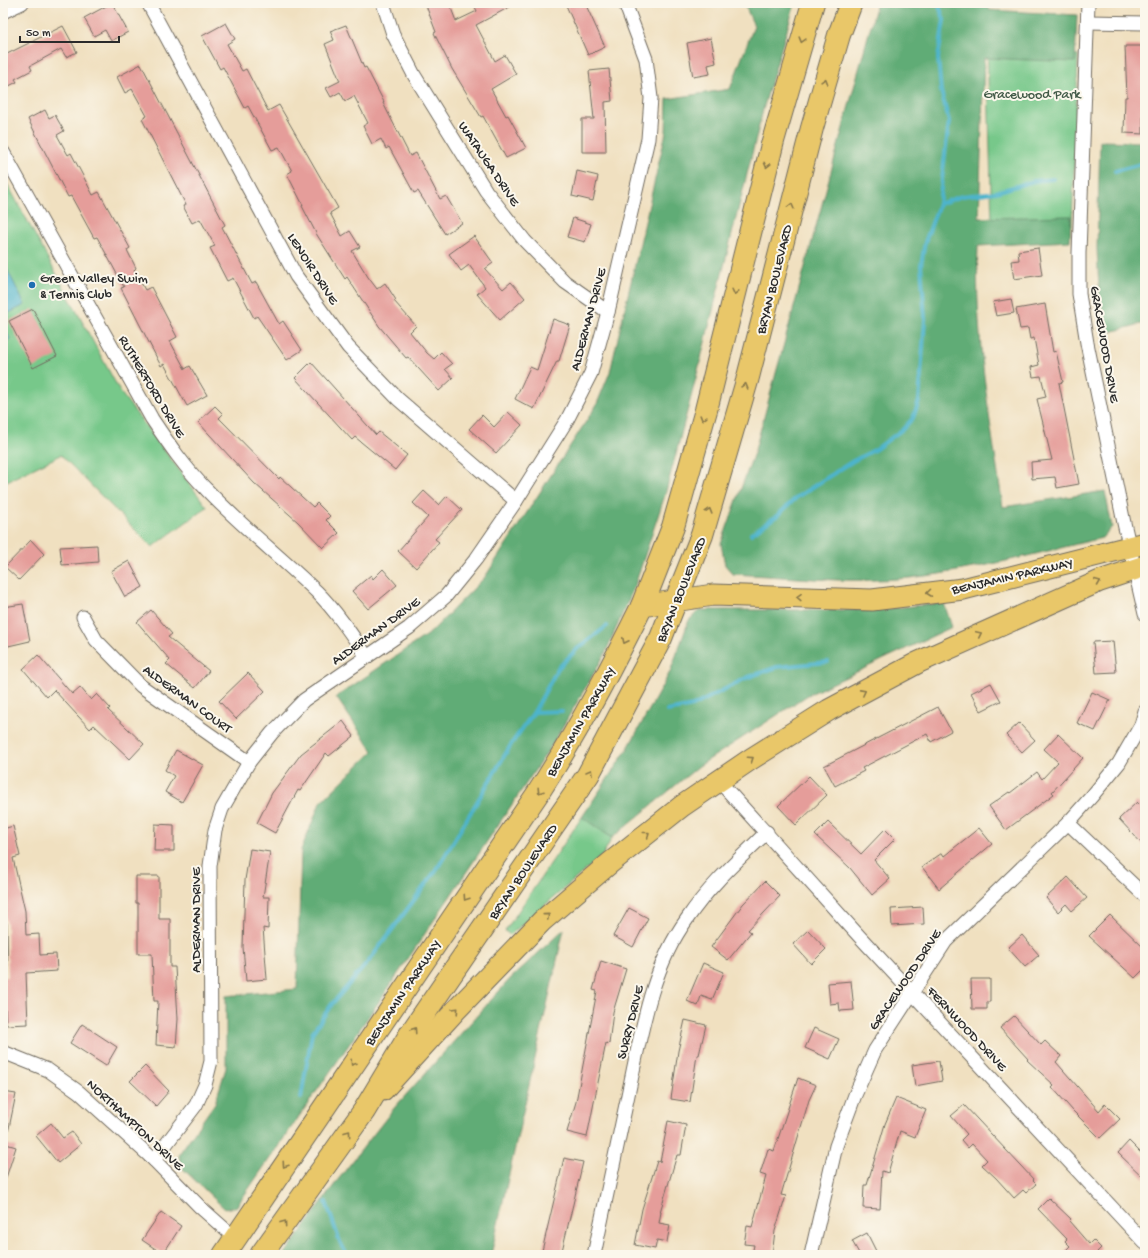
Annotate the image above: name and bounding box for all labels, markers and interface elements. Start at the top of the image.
scale bar [20,18,119,44]
text: 50 m [26,27,51,41]
one-way arrow [798,37,807,44]
one-way arrow [820,78,829,85]
park label: Gracewood Park [983,87,1082,104]
street label: WATAUGA DRIVE [453,119,523,211]
one-way arrow [763,162,772,169]
one-way arrow [787,203,795,210]
street label: BRYAN BOULEVARD [753,223,797,337]
street label: LENOIR DRIVE [283,230,342,309]
street label: ALDERMAN DRIVE [568,265,612,373]
place label: Green Valley Swim & Tennis Club [40,271,148,304]
marker: Green Valley Swim & Tennis Club [27,280,37,290]
street label: GRACEWOOD DRIVE [1085,285,1122,405]
one-way arrow [732,288,740,295]
street label: RUTHERFORD DRIVE [114,333,189,443]
one-way arrow [740,383,749,390]
one-way arrow [700,414,708,421]
one-way arrow [704,508,713,515]
street label: BRYAN BOULEVARD [653,534,711,646]
street label: BENJAMIN PARKWAY [949,555,1075,600]
one-way arrow [1094,579,1102,587]
one-way arrow [926,588,932,597]
street label: ALDERMAN DRIVE [329,593,425,670]
one-way arrow [796,593,802,601]
one-way arrow [975,631,982,639]
one-way arrow [622,637,629,645]
street label: ALDERMAN COURT [139,662,235,738]
street label: BENJAMIN PARKWAY [543,664,621,781]
one-way arrow [858,689,866,697]
one-way arrow [747,756,754,764]
one-way arrow [585,769,592,776]
one-way arrow [537,787,544,794]
street label: BRYAN BOULEVARD [485,821,563,924]
one-way arrow [643,831,650,838]
street label: ALDERMAN DRIVE [189,866,206,973]
one-way arrow [463,894,471,901]
one-way arrow [542,914,550,921]
street label: GRACEWOOD DRIVE [866,926,947,1034]
street label: BENJAMIN PARKWAY [362,937,446,1050]
street label: SURRY DRIVE [614,983,649,1061]
street label: FERNWOOD DRIVE [922,983,1011,1077]
one-way arrow [452,1007,459,1014]
one-way arrow [409,1027,417,1034]
one-way arrow [350,1059,358,1066]
street label: NORTHAMPTON DRIVE [82,1076,187,1176]
one-way arrow [343,1131,350,1138]
one-way arrow [282,1161,290,1168]
one-way arrow [279,1221,286,1228]

